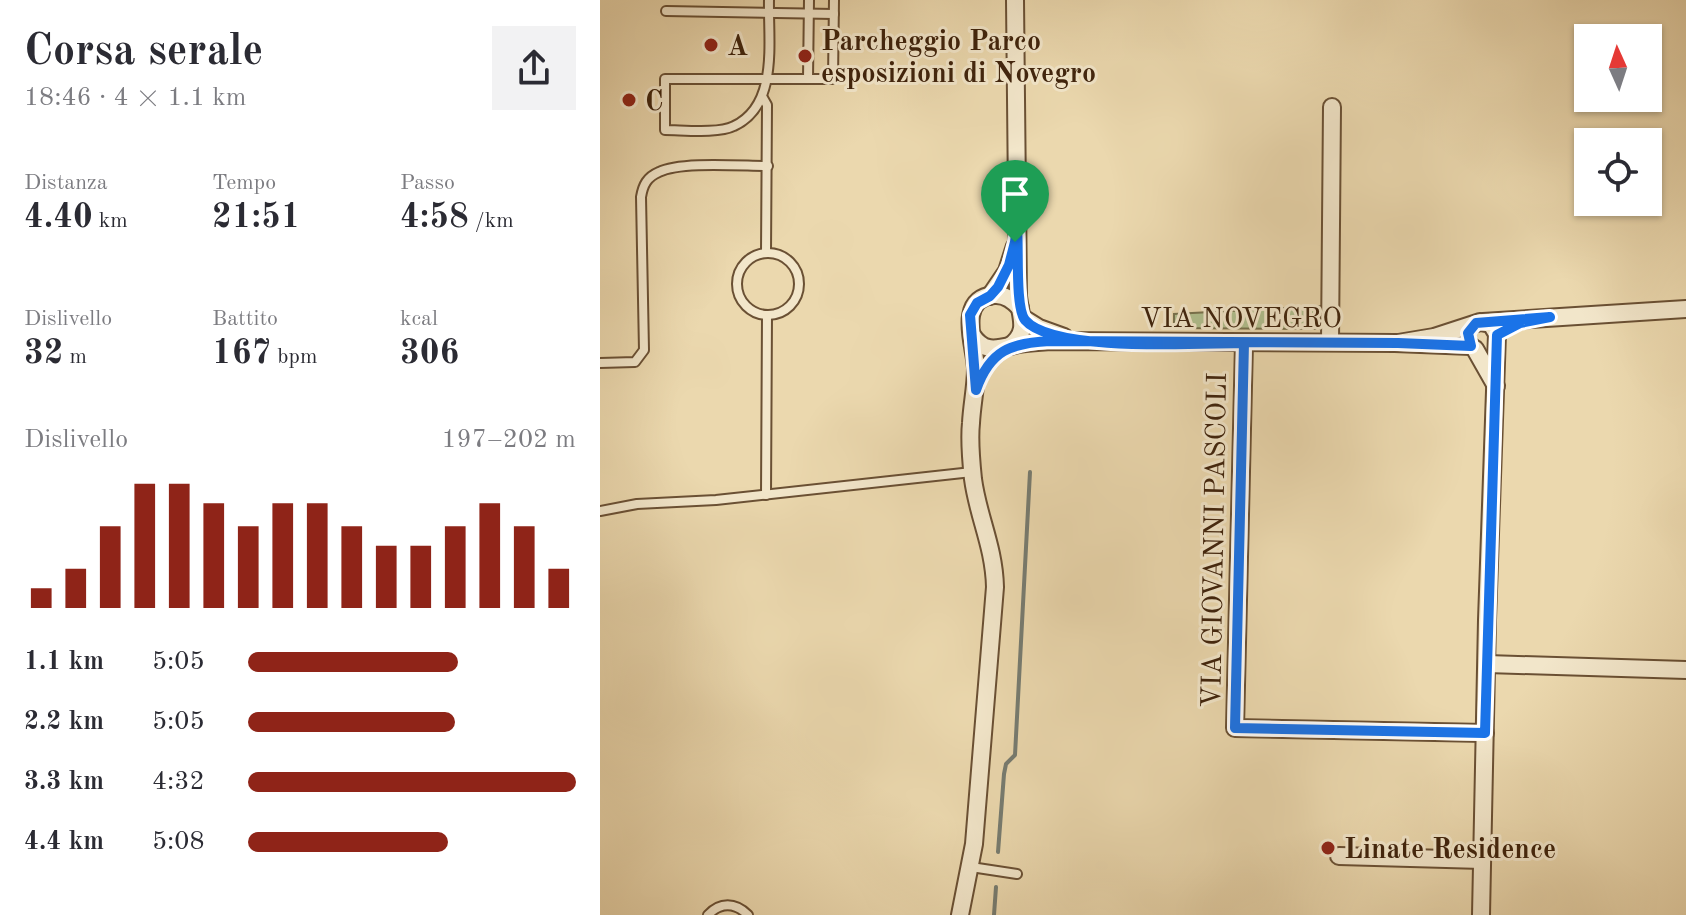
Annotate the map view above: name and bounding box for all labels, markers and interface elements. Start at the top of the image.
north arrow [1574,24,1662,112]
map controls [1574,24,1662,216]
button: share [492,26,576,110]
place label: Parcheggio Parco esposizioni di Novegro [821,29,1096,89]
text: Corsa serale [24,30,263,74]
place label: A [727,34,748,62]
marker: A [702,36,720,54]
marker: Parcheggio Parco esposizioni di Novegro [796,47,814,65]
text: 18:46 · 4 × 1.1 km [24,85,246,111]
place label: C [645,89,663,117]
marker: C [620,91,638,109]
button: locate [1574,128,1662,216]
pin [981,160,1049,242]
text: Distanza [24,172,108,194]
text: Tempo [212,172,276,194]
text: Passo [400,172,455,194]
icon: arrive [993,172,1037,216]
text: 4.40 [24,201,93,235]
text: 21:51 [212,201,300,235]
text: 4:58 [400,201,469,235]
text: km [93,210,128,232]
text: /km [469,210,514,232]
street label: VIA NOVEGRO [1140,306,1342,334]
text: Dislivello [24,308,112,330]
text: Battito [212,308,278,330]
text: kcal [400,308,438,330]
text: 32 [24,337,63,371]
text: 167 [212,337,271,371]
text: 306 [400,337,459,371]
text: m [63,346,87,368]
text: bpm [271,346,317,368]
street label: VIA GIOVANNI PASCOLI [1199,372,1233,708]
text: Dislivello [24,427,128,453]
text: 197–202 m [441,427,576,453]
text: 1.1 km [24,649,104,675]
text: 5:05 [152,649,205,675]
text: 2.2 km [24,709,104,735]
text: 5:05 [152,709,205,735]
text: 3.3 km [24,769,104,795]
text: 4:32 [152,769,205,795]
text: 4.4 km [24,829,104,855]
text: 5:08 [152,829,205,855]
place label: Linate Residence [1344,837,1556,865]
marker: Linate Residence [1319,839,1337,857]

